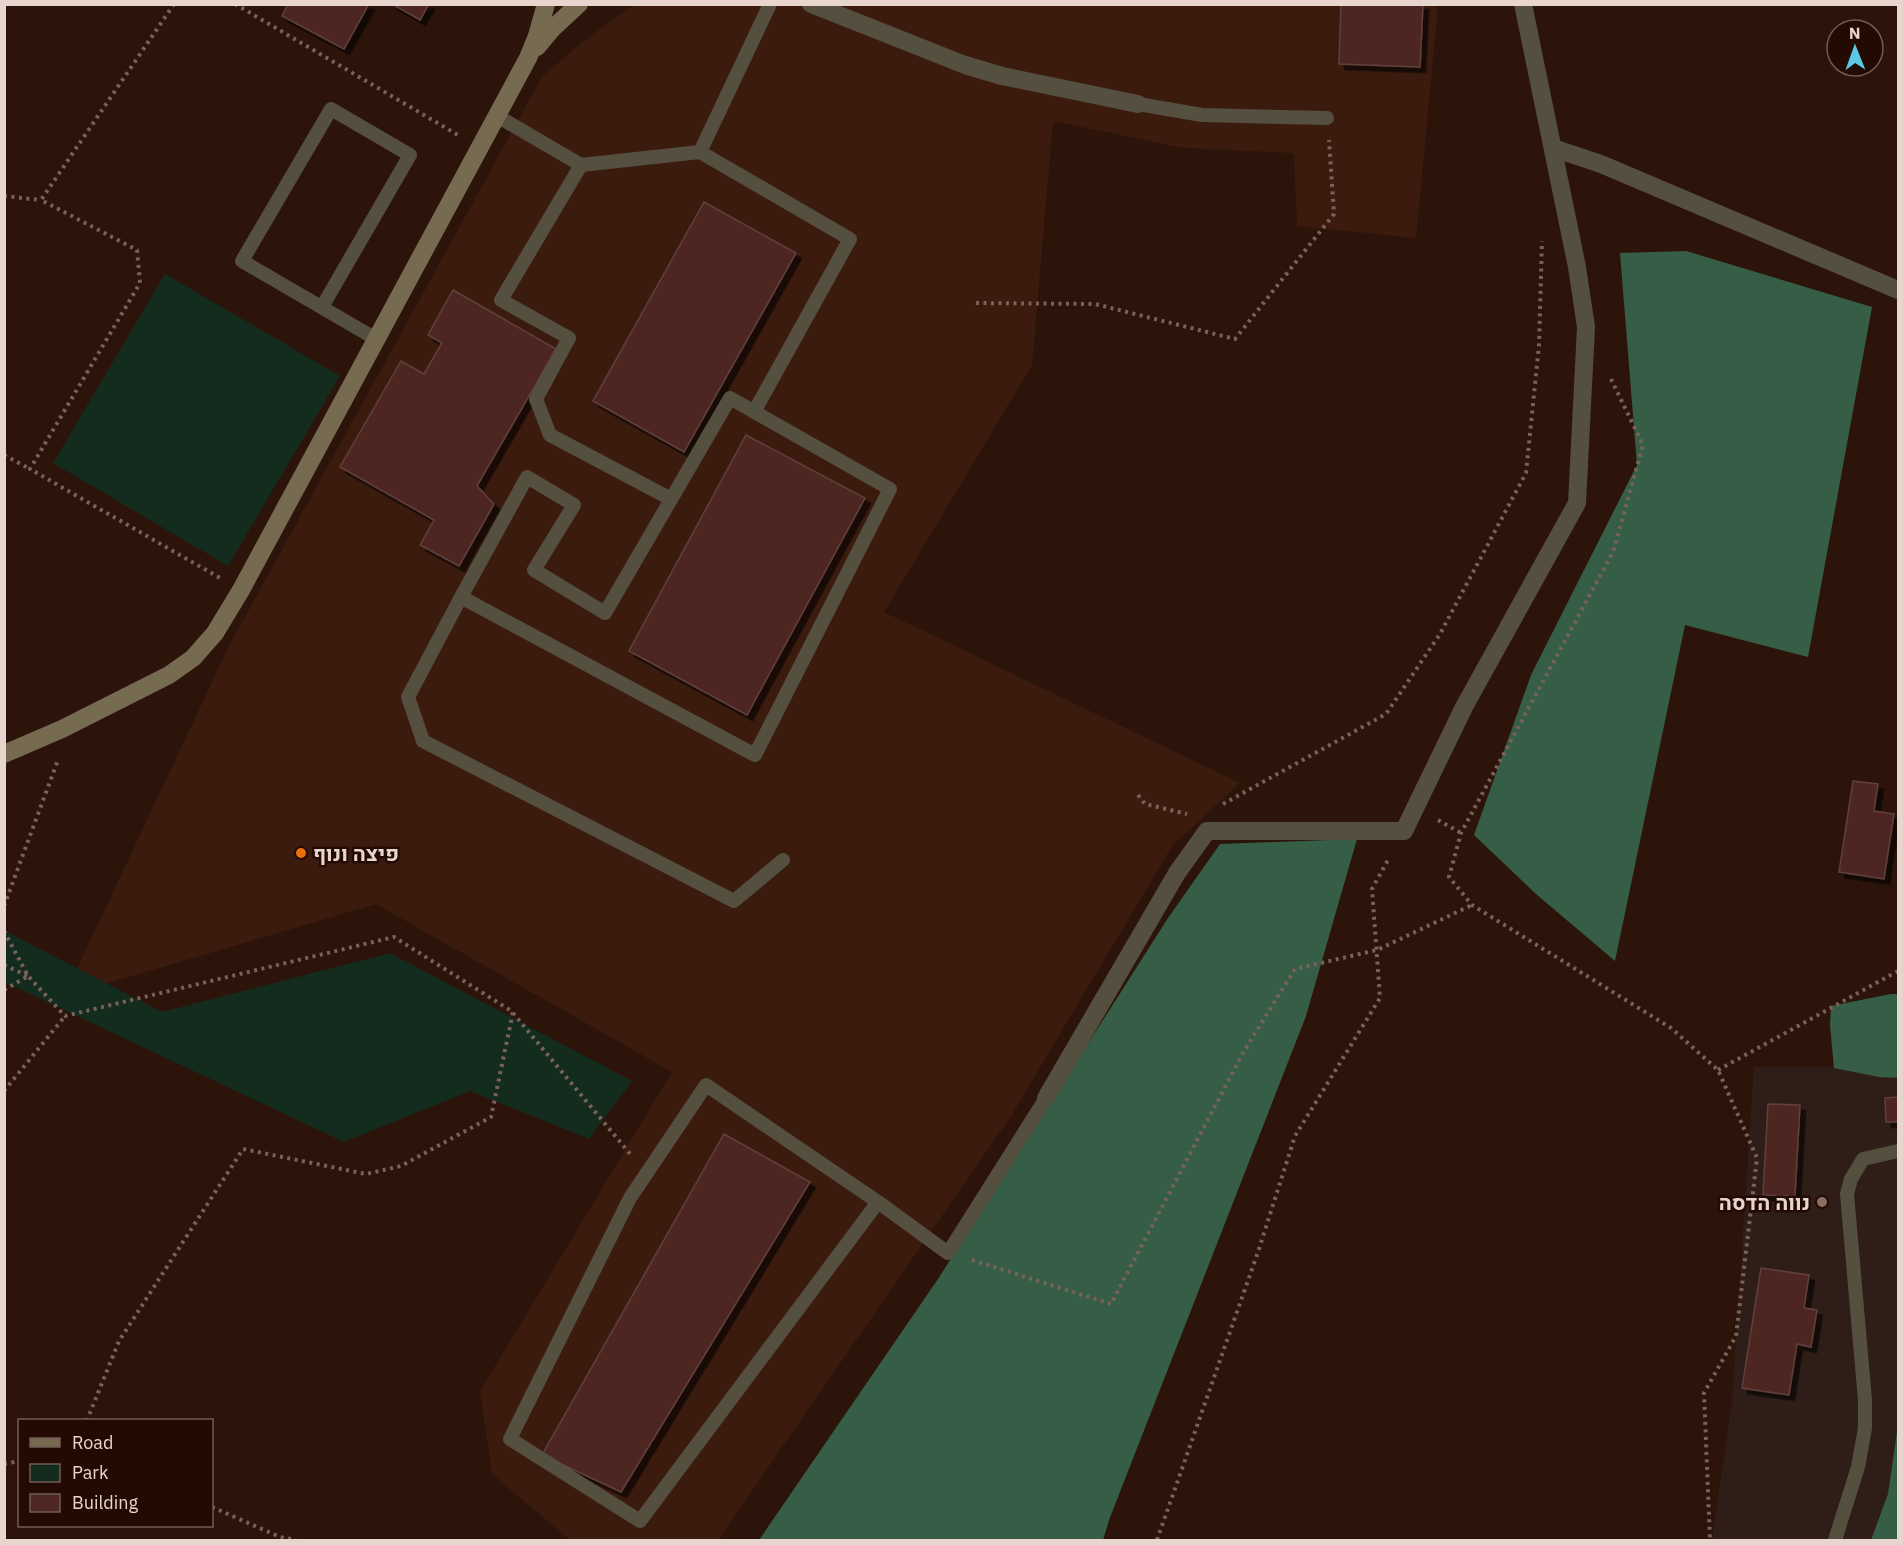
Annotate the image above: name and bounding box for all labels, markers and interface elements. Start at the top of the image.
north arrow [1825,18,1885,78]
text: N [1849,23,1861,43]
place label: פיצה ונוף [313,839,399,867]
marker: פיצה ונוף [294,846,308,860]
place label: נווה הדסה [1719,1188,1810,1216]
marker: נווה הדסה [1815,1195,1829,1209]
legend [18,1419,213,1527]
text: Road [72,1431,113,1454]
text: Park [72,1461,109,1484]
text: Building [72,1491,139,1514]

